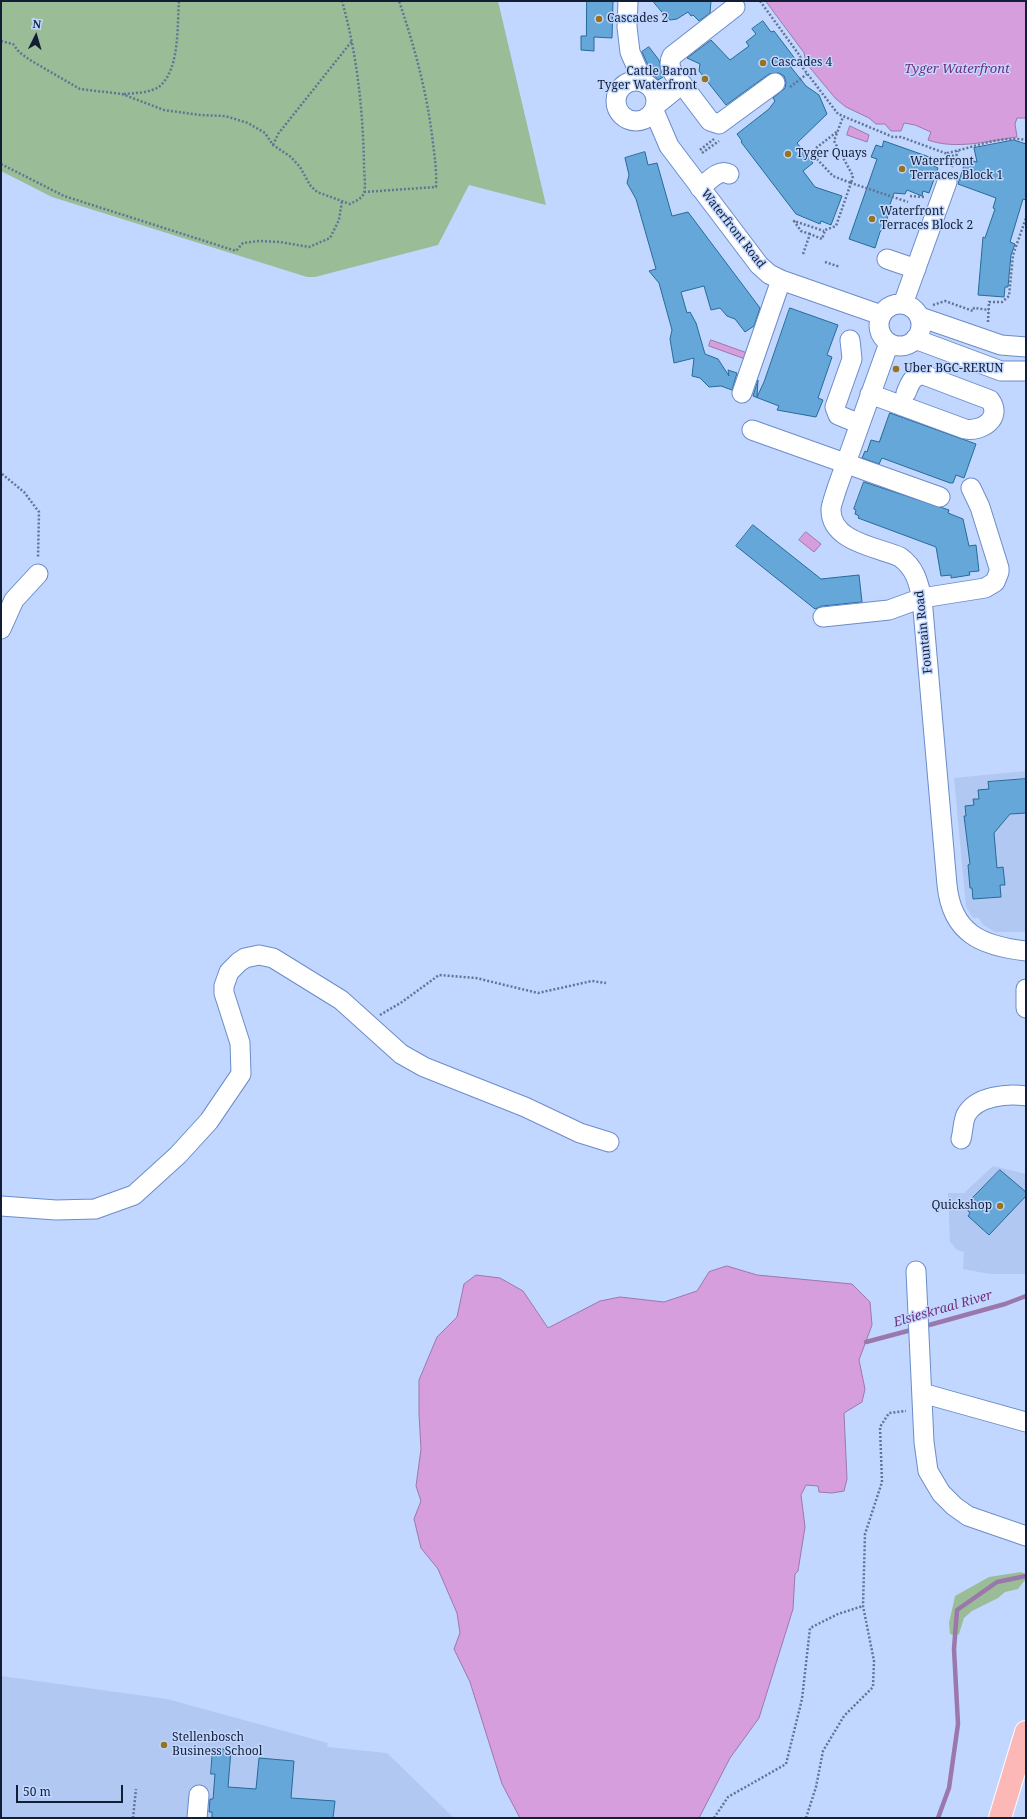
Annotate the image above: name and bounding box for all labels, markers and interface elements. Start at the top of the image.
place label: Cascades 2 [607,12,668,26]
marker: Cascades 2 [594,14,604,24]
north arrow [16,16,56,56]
text: N [32,16,42,31]
place label: Cascades 4 [771,56,832,70]
marker: Cascades 4 [758,58,768,68]
water label: Tyger Waterfront [904,61,1010,77]
place label: Cattle Baron Tyger Waterfront [597,65,697,93]
marker: Cattle Baron Tyger Waterfront [700,74,710,84]
place label: Tyger Quays [796,147,867,161]
marker: Tyger Quays [783,149,793,159]
place label: Waterfront Terraces Block 1 [910,155,1003,183]
marker: Waterfront Terraces Block 1 [897,164,907,174]
street label: Waterfront Road [698,187,768,271]
place label: Waterfront Terraces Block 2 [880,205,973,233]
marker: Waterfront Terraces Block 2 [867,214,877,224]
place label: Uber BGC-RERUN [904,362,1004,376]
marker: Uber BGC-RERUN [891,364,901,374]
street label: Fountain Road [912,590,936,674]
place label: Quickshop [931,1199,992,1213]
marker: Quickshop [995,1201,1005,1211]
water label: Elsieskraal River [892,1287,994,1331]
place label: Stellenbosch Business School [172,1731,262,1759]
marker: Stellenbosch Business School [159,1740,169,1750]
scale bar [18,1777,125,1803]
text: 50 m [23,1783,51,1800]

